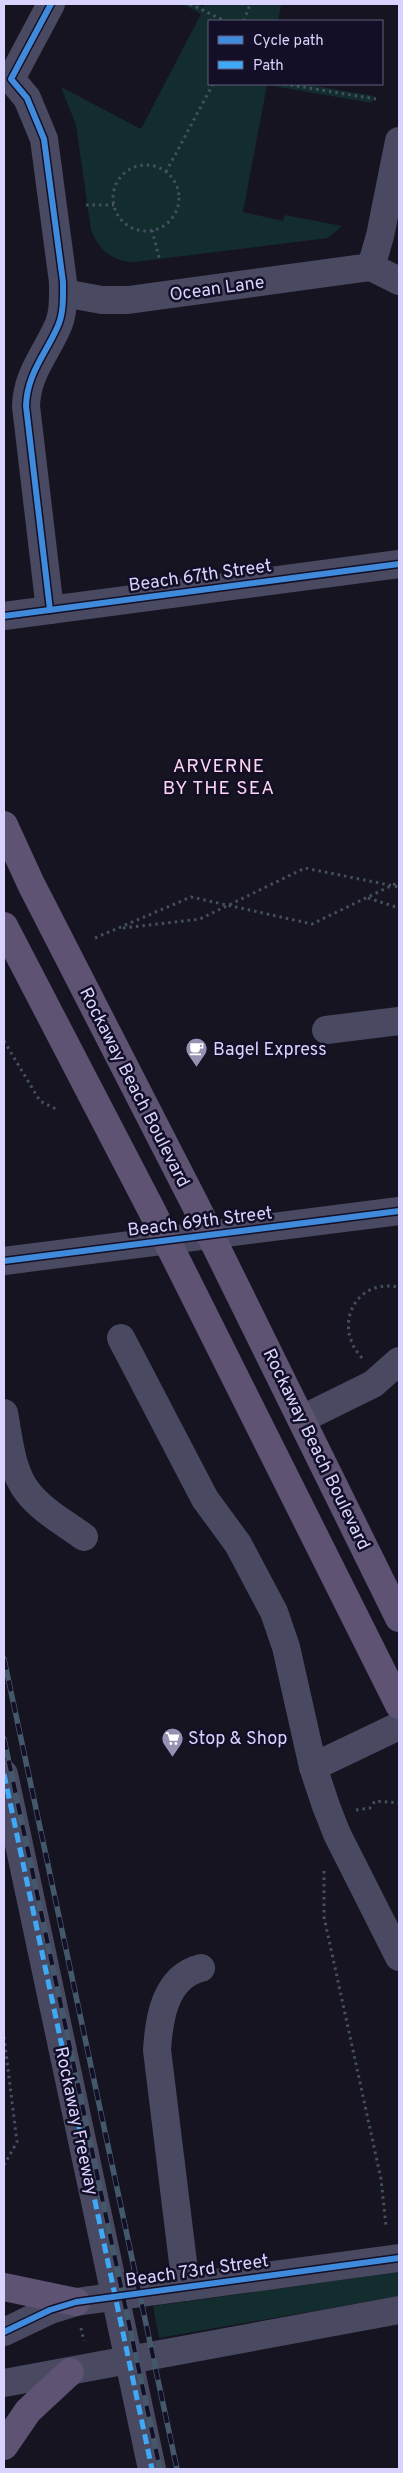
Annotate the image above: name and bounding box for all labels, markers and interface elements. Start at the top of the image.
legend [208,20,383,85]
text: Cycle path [253,32,324,51]
text: Path [253,57,284,76]
street label: Ocean Lane [168,271,266,308]
street label: Beach 67th Street [127,555,273,598]
district label: ARVERNE BY THE SEA [163,755,275,801]
street label: Rockaway Beach Boulevard [73,984,194,1191]
cafe icon: Bagel Express [185,1037,209,1068]
place label: Bagel Express [213,1039,327,1062]
street label: Beach 69th Street [126,1202,274,1243]
street label: Rockaway Beach Boulevard [257,1345,374,1554]
supermarket icon: Stop & Shop [160,1726,184,1757]
place label: Stop & Shop [188,1728,287,1751]
street label: Rockaway Freeway [49,2045,103,2198]
street label: Beach 73rd Street [124,2250,270,2293]

